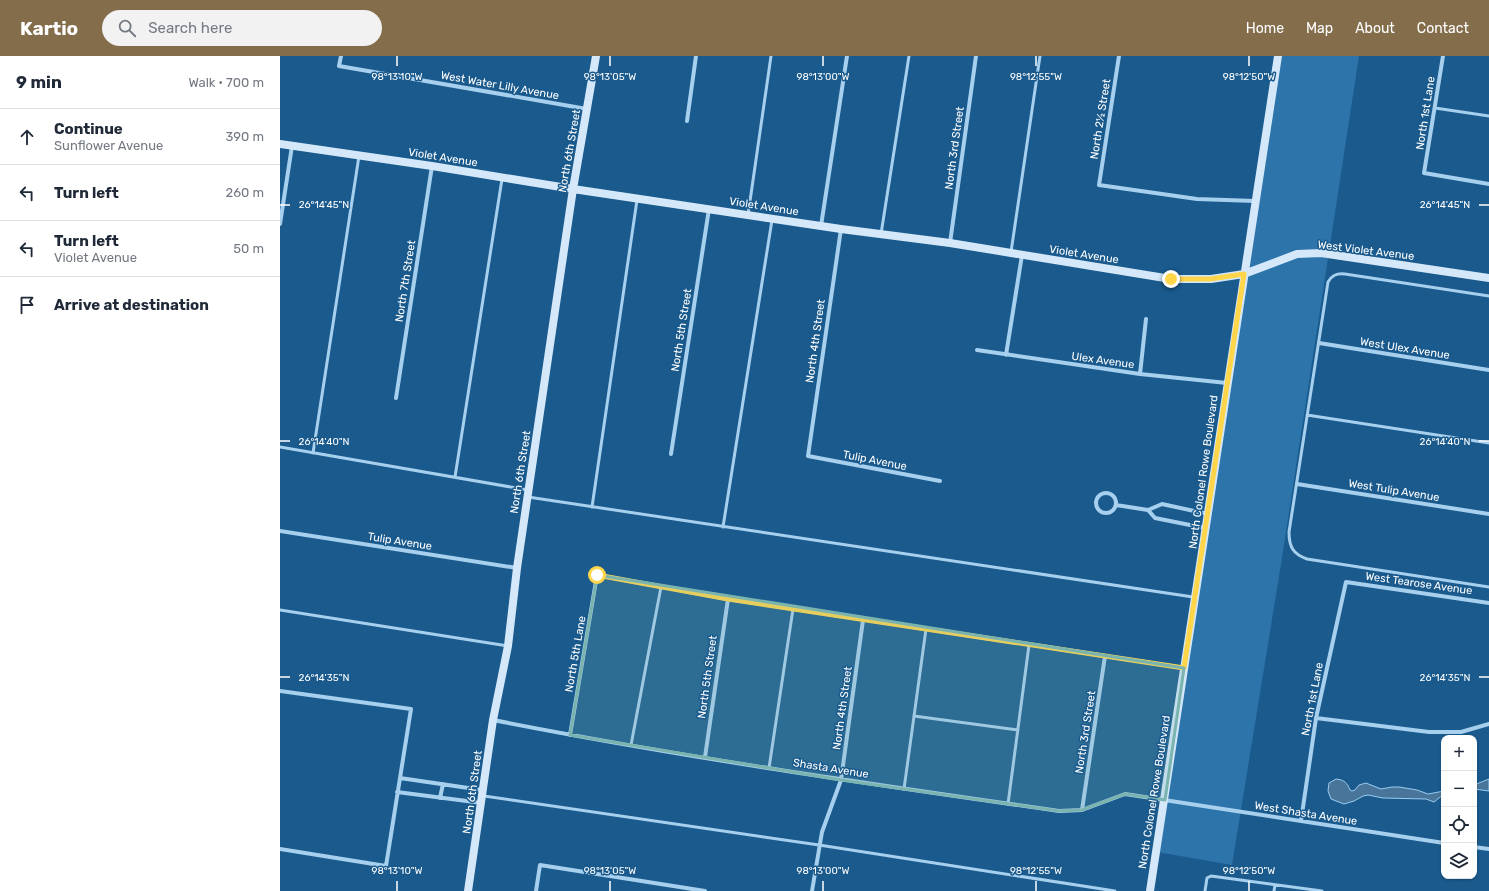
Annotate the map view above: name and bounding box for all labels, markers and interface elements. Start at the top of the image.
search box [102,10,382,46]
text: Kartio [20,17,78,40]
icon: search [116,17,138,39]
text: Search here [148,19,232,37]
text: Home [1246,20,1284,37]
text: Map [1306,20,1333,37]
text: About [1355,20,1395,37]
text: Contact [1417,20,1469,37]
street label: West Water Lilly Avenue [440,69,560,102]
text: 98°13'10"W [371,71,423,83]
text: 98°13'05"W [584,71,636,83]
text: 98°13'00"W [796,71,850,83]
text: 98°12'55"W [1010,71,1062,83]
text: 98°12'50"W [1223,71,1275,83]
text: 9 min [16,72,62,92]
text: Walk · 700 m [188,75,264,90]
street label: North 1st Lane [1413,75,1438,151]
street label: North 2½ Street [1088,77,1113,160]
street label: North 3rd Street [942,105,967,190]
street label: North 6th Street [556,108,583,194]
text: Continue [54,120,123,138]
icon: ahead [16,126,38,148]
text: 390 m [225,129,264,144]
text: Sunflower Avenue [54,138,163,153]
street label: Violet Avenue [407,146,479,169]
icon: left [16,182,38,204]
text: Turn left [54,184,119,202]
text: 260 m [226,185,264,200]
street label: Violet Avenue [728,195,800,218]
text: 26°14'45"N [299,199,349,211]
text: 26°14'45"N [1420,199,1470,211]
text: Turn left [54,232,119,250]
icon: left [16,238,38,260]
street label: North 7th Street [393,238,419,323]
street label: West Violet Avenue [1317,238,1415,263]
text: 50 m [233,241,264,256]
street label: Violet Avenue [1048,243,1120,266]
text: Violet Avenue [54,250,137,265]
route end [1162,270,1180,288]
street label: North 5th Street [669,287,695,373]
icon: arrive [16,294,38,316]
text: Arrive at destination [54,296,209,314]
street label: North 4th Street [803,298,828,384]
street label: West Ulex Avenue [1359,335,1451,362]
street label: Ulex Avenue [1071,350,1135,371]
street label: North Colonel Rowe Boulevard [1186,394,1221,550]
street label: North 6th Street [508,429,534,515]
text: 26°14'40"N [299,436,350,448]
text: 26°14'40"N [1420,436,1471,448]
street label: Tulip Avenue [842,448,908,473]
street label: West Tulip Avenue [1347,477,1440,504]
street label: Tulip Avenue [367,530,433,553]
route start [588,566,606,584]
street label: West Tearose Avenue [1365,570,1473,597]
street label: North 5th Lane [562,615,589,693]
street label: North 5th Street [695,634,720,720]
street label: North 1st Lane [1299,661,1326,737]
street label: North 4th Street [830,665,855,751]
text: 26°14'35"N [299,672,349,684]
text: 26°14'35"N [1420,672,1470,684]
street label: North 3rd Street [1073,689,1099,774]
street label: North Colonel Rowe Boulevard [1136,715,1173,870]
map controls [1441,735,1477,879]
button: + [1441,735,1477,771]
street label: North 6th Street [460,749,485,835]
street label: Shasta Avenue [792,756,870,781]
button: − [1441,771,1477,807]
street label: West Shasta Avenue [1254,799,1358,828]
button: locate [1441,807,1477,843]
button: layers [1441,843,1477,879]
text: 98°13'10"W [371,865,423,877]
text: 98°13'05"W [584,865,636,877]
text: 98°13'00"W [796,865,850,877]
text: 98°12'55"W [1010,865,1062,877]
text: 98°12'50"W [1223,865,1275,877]

